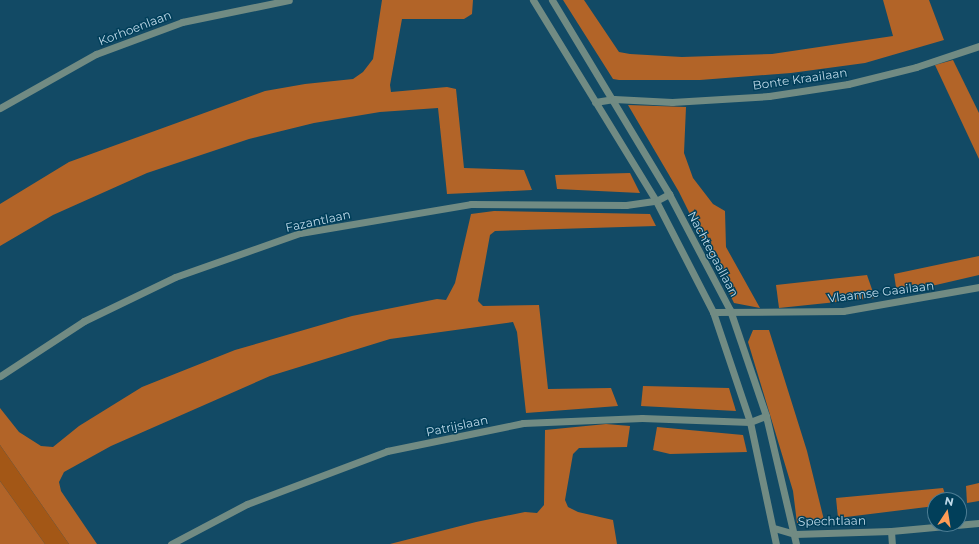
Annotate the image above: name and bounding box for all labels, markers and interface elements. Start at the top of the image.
street label: Korhoenlaan [96,7,174,49]
street label: Bonte Kraailaan [752,65,848,93]
street label: Fazantlaan [284,207,352,235]
street label: Nachtegaallaan [684,209,742,299]
street label: Vlaamse Gaailaan [827,278,935,306]
street label: Patrijslaan [425,412,489,440]
north arrow [927,492,967,532]
text: N [943,493,955,509]
street label: Spechtlaan [798,513,866,529]

